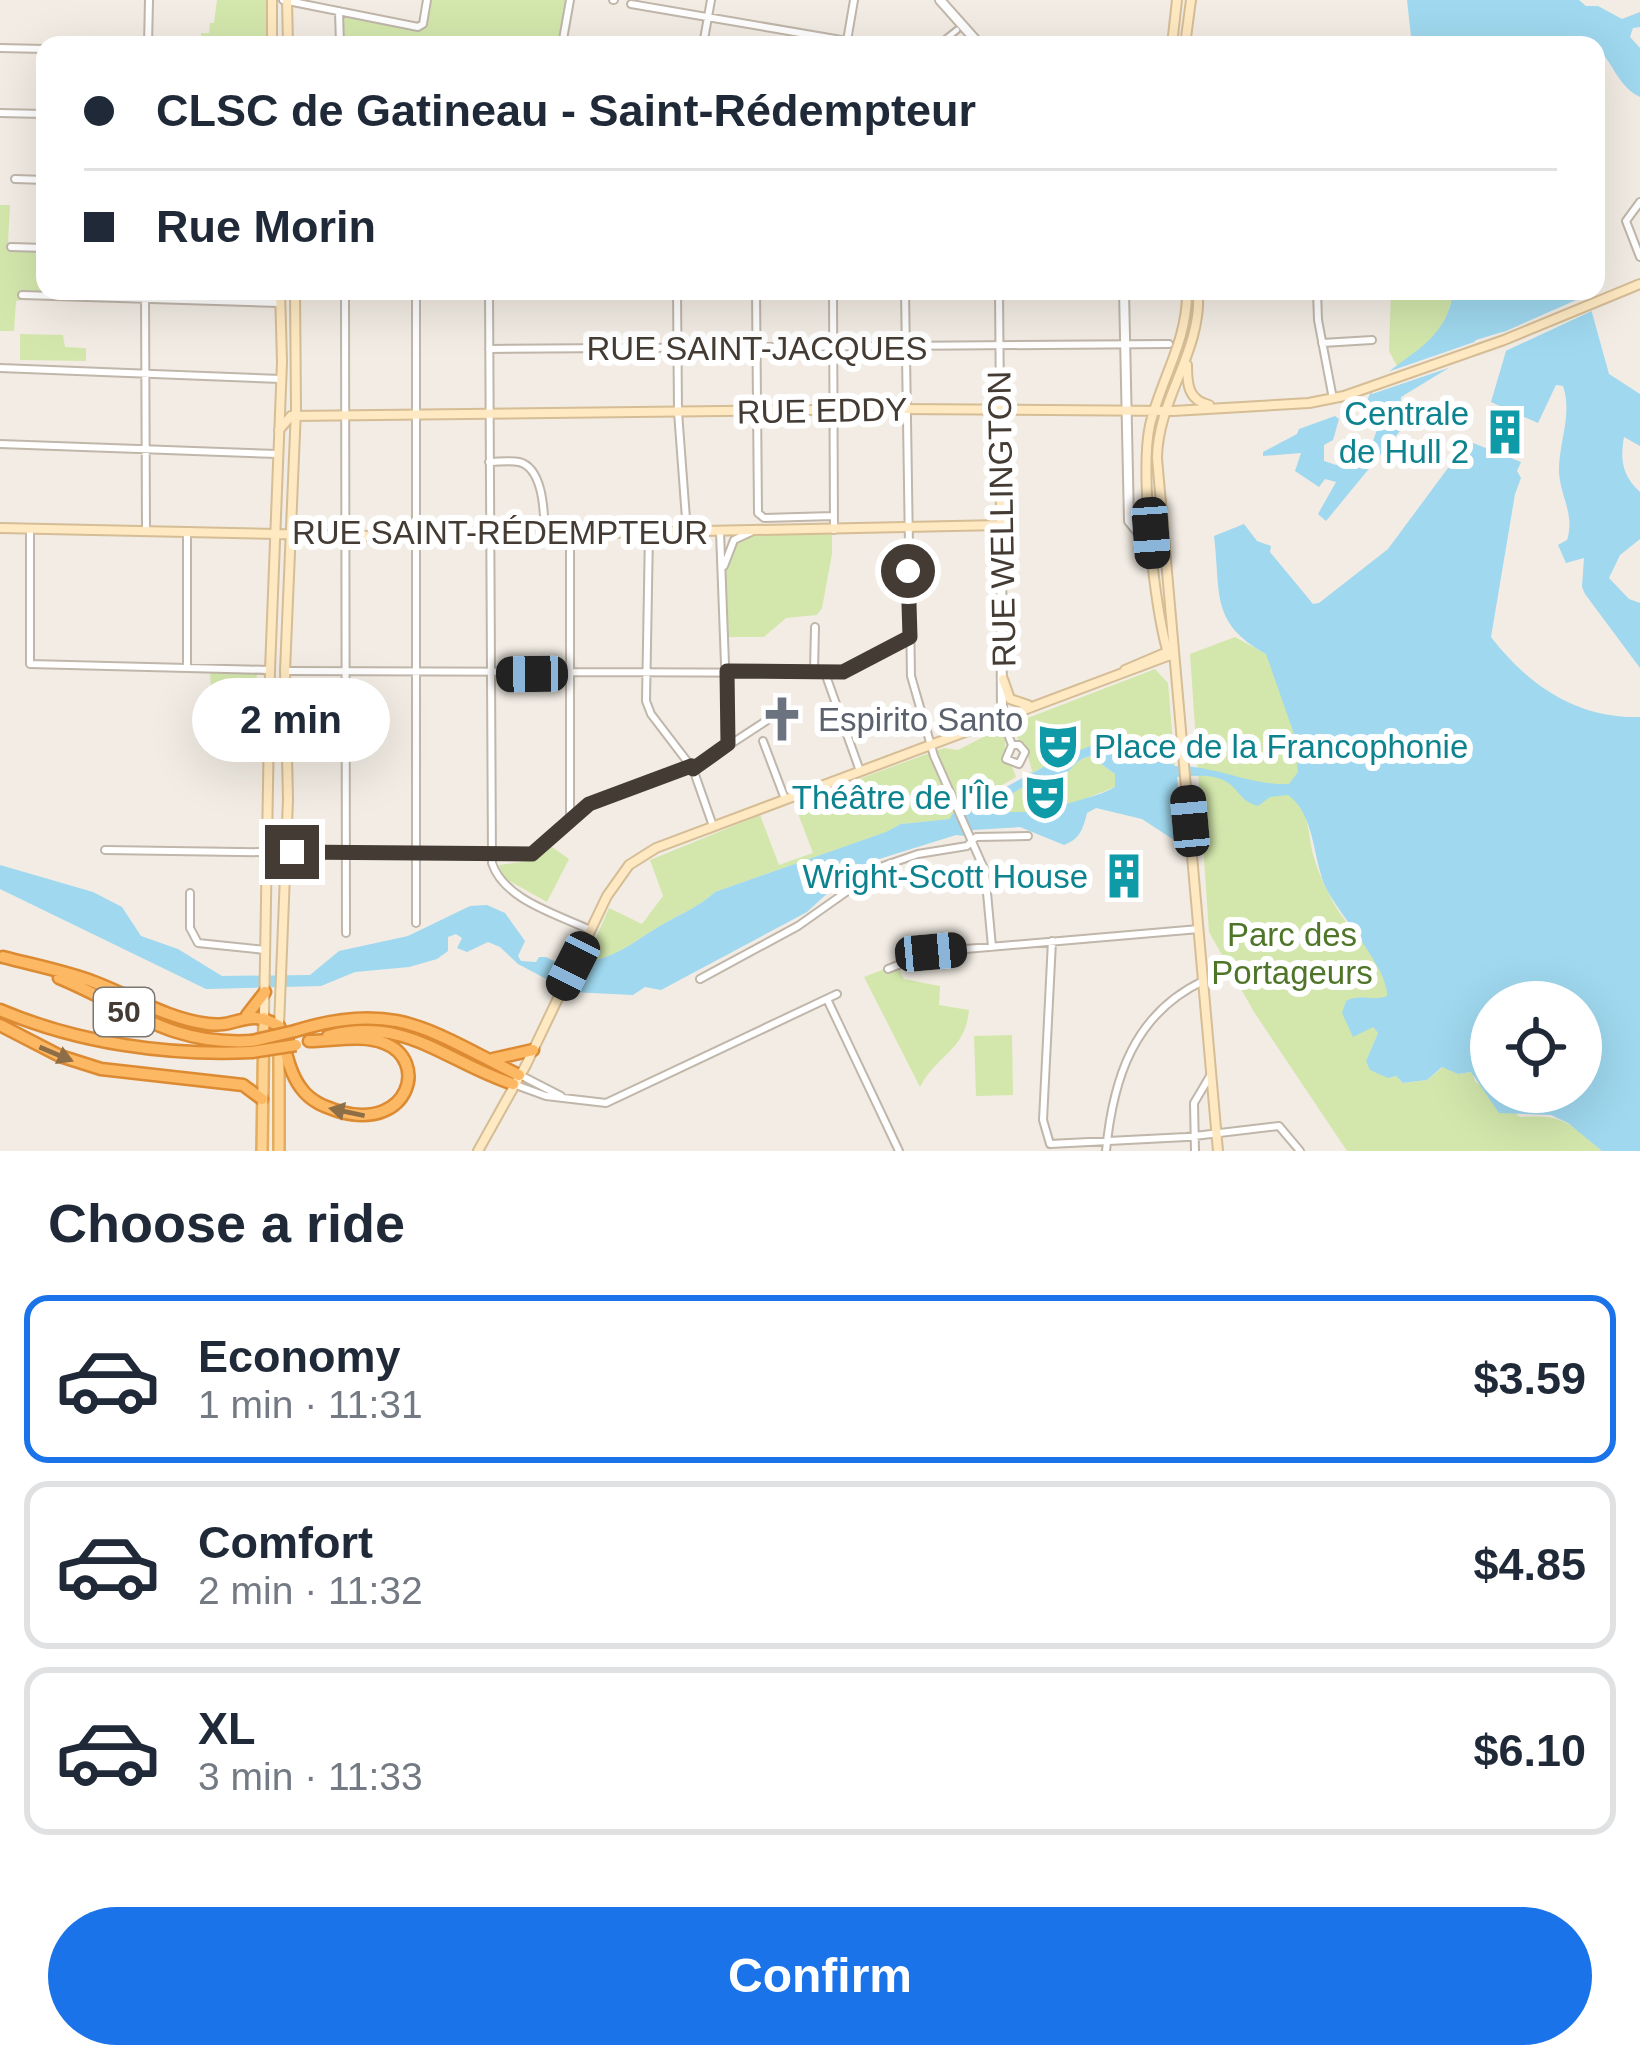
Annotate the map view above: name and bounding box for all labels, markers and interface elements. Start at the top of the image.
text: CLSC de Gatineau - Saint-Rédempteur [156,85,976,136]
text: Rue Morin [156,201,376,252]
street label: RUE SAINT-JACQUES [586,330,928,367]
street label: RUE WELLINGTON [980,370,1023,668]
street label: RUE EDDY [736,391,908,430]
place label: Centrale de Hull 2 [1339,395,1469,470]
building icon: Centrale de Hull 2 [1480,407,1530,457]
car [1131,496,1171,570]
street label: RUE SAINT-RÉDEMPTEUR [292,514,708,551]
route start [881,544,935,598]
car [496,655,568,693]
callout: 2 min [193,678,391,762]
church icon: Espirito Santo [757,694,807,744]
text: 2 min [240,698,342,741]
place label: Espirito Santo [818,701,1023,738]
theatre icon: Place de la Francophonie [1033,721,1083,771]
place label: Place de la Francophonie [1094,728,1468,765]
theatre icon: Théâtre de l'Île [1020,772,1070,822]
place label: Théâtre de l'Île [792,779,1009,816]
car [1169,784,1211,858]
route end [265,825,319,879]
building icon: Wright-Scott House [1099,851,1149,901]
place label: Wright-Scott House [803,858,1088,895]
park label: Parc des Portageurs [1211,916,1373,991]
car [541,926,605,1006]
car [894,931,968,973]
map controls [1470,981,1602,1113]
button: locate [1470,981,1602,1113]
road number: 50 [94,988,154,1036]
one-way arrow [39,1044,74,1064]
one-way arrow [328,1101,365,1120]
text: Choose a ride [48,1193,405,1253]
icon: car [54,1325,162,1433]
text: Economy [198,1331,401,1382]
text: $3.59 [1473,1353,1586,1404]
text: 1 min · 11:31 [198,1383,423,1426]
icon: car [54,1511,162,1619]
text: Comfort [198,1517,373,1568]
text: $4.85 [1473,1539,1586,1590]
text: 2 min · 11:32 [198,1569,423,1612]
icon: car [54,1697,162,1805]
text: XL [198,1703,256,1754]
text: $6.10 [1473,1725,1586,1776]
text: 3 min · 11:33 [198,1755,423,1798]
button: Confirm [48,1907,1592,2045]

